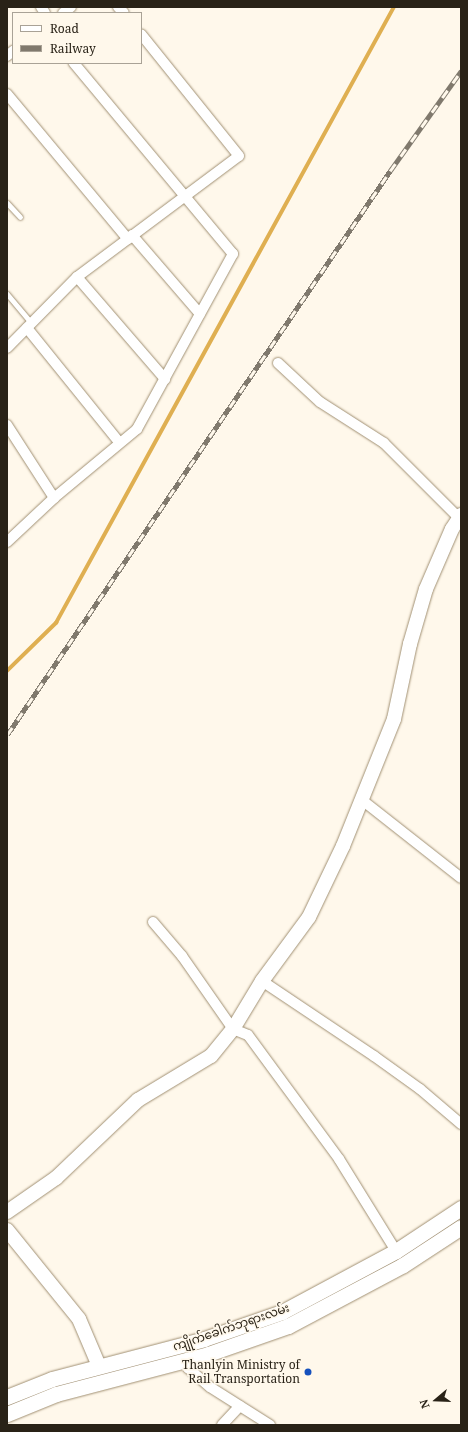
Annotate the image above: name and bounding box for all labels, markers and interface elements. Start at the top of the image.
legend [12,12,142,64]
text: Road [50,20,79,37]
text: Railway [50,40,96,57]
street label: ကျိုက်ခေါက်ဘုရားလမ်း [171,1300,291,1354]
place label: Thanlyin Ministry of Rail Transportation [182,1358,300,1386]
marker: Thanlyin Ministry of Rail Transportation [303,1367,313,1377]
north arrow [416,1380,456,1420]
text: N [416,1398,433,1411]

